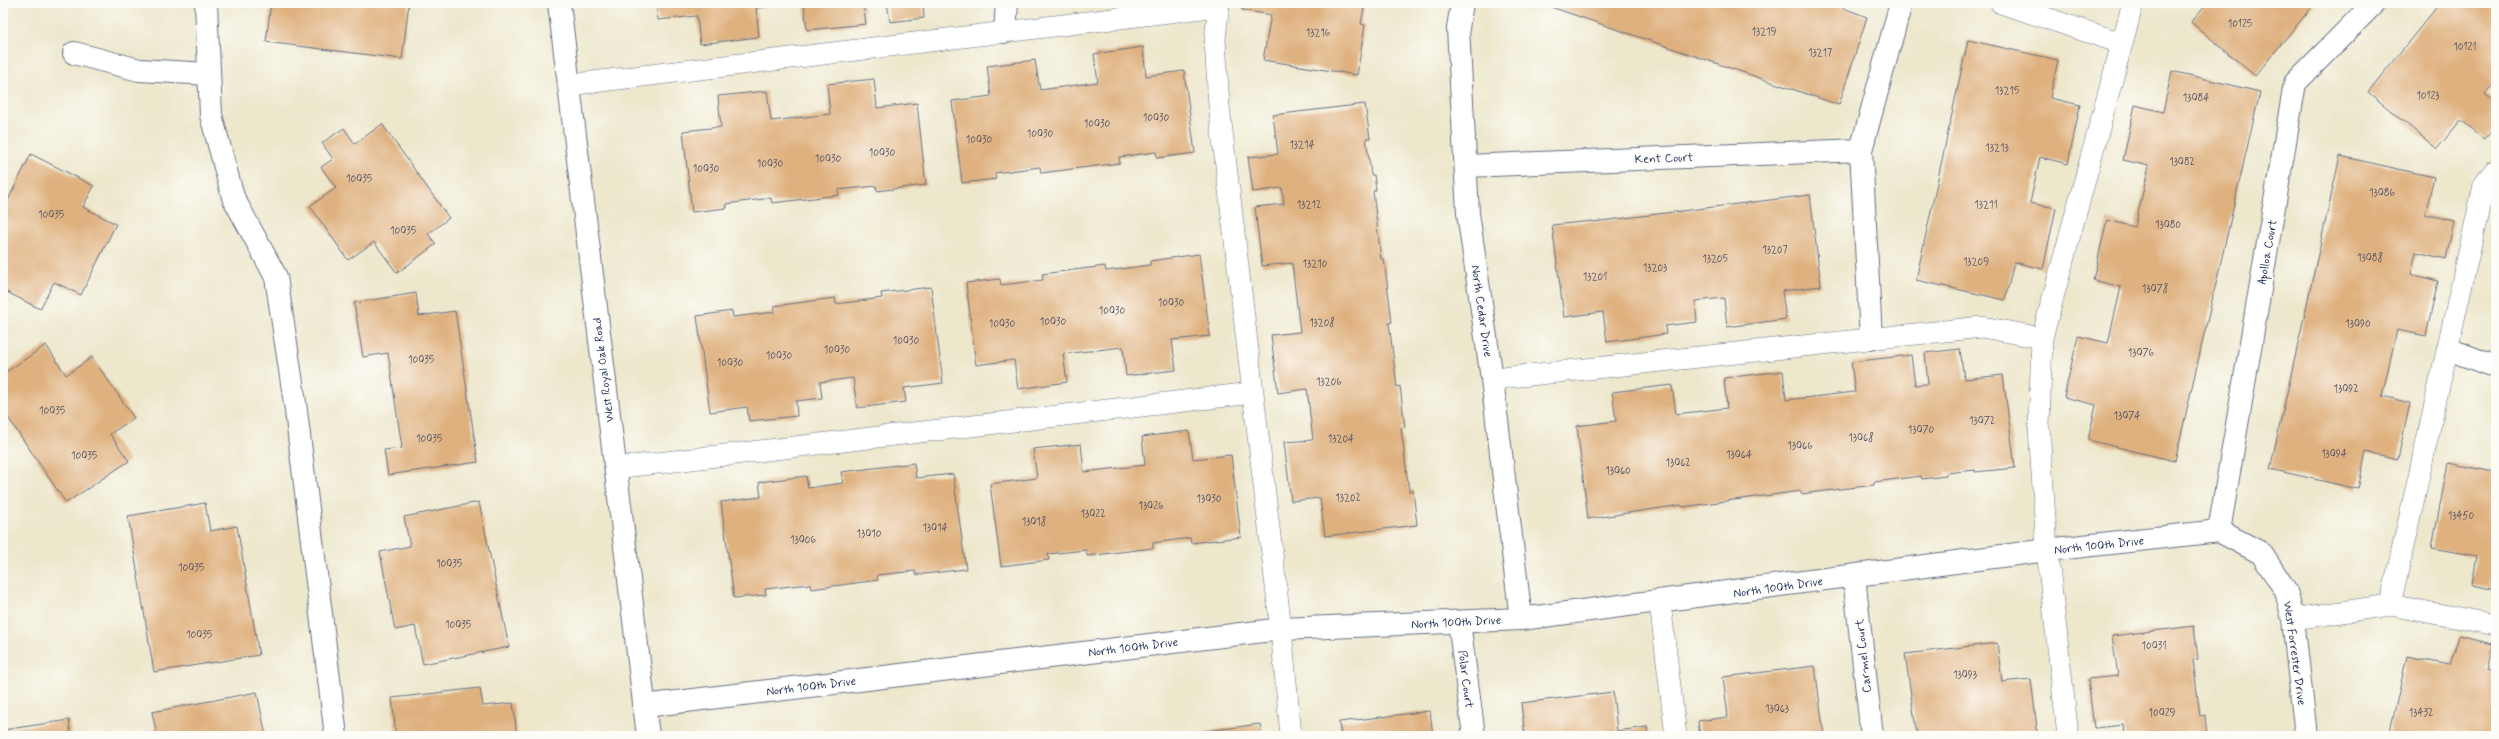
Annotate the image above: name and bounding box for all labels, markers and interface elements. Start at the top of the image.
house number: 10125 [2228,18,2252,31]
house number: 13219 [1751,26,1777,39]
house number: 13216 [1306,27,1331,40]
house number: 10121 [2453,41,2477,54]
house number: 13217 [1808,47,1832,60]
house number: 13215 [1995,85,2019,98]
house number: 10123 [2416,90,2440,103]
house number: 13084 [2183,92,2209,105]
house number: 10030 [1143,112,1169,125]
house number: 10030 [1084,118,1110,131]
house number: 10030 [1027,128,1053,141]
house number: 10030 [966,134,992,147]
house number: 13214 [1289,139,1315,152]
house number: 13213 [1985,142,2009,155]
house number: 10030 [869,147,895,160]
street label: Kent Court [1634,150,1694,168]
house number: 10030 [815,153,841,166]
house number: 13082 [2169,156,2195,169]
house number: 10030 [757,158,783,171]
house number: 10030 [693,163,719,176]
house number: 10035 [346,173,372,186]
house number: 13086 [2369,187,2395,200]
house number: 13212 [1297,199,1321,212]
house number: 13211 [1974,199,1998,212]
house number: 10035 [38,209,64,222]
street label: Apolloa Court [2254,218,2282,286]
house number: 13080 [2155,219,2181,232]
house number: 10035 [390,225,416,238]
house number: 13207 [1762,244,1788,257]
house number: 13088 [2357,251,2383,265]
house number: 13205 [1702,253,1728,266]
house number: 13209 [1963,256,1989,269]
house number: 13210 [1303,258,1328,271]
house number: 13203 [1643,262,1667,275]
street label: North Cedar Drive [1467,264,1495,358]
house number: 13201 [1583,271,1607,284]
house number: 13078 [2142,282,2168,296]
house number: 10030 [1158,297,1184,310]
house number: 10030 [1099,305,1125,318]
house number: 10030 [1040,316,1066,329]
house number: 13208 [1309,316,1335,330]
street label: West Royal Oak Road [590,317,618,423]
house number: 10030 [989,318,1015,331]
house number: 13090 [2345,318,2371,331]
house number: 10030 [893,335,919,348]
house number: 10030 [824,344,850,357]
house number: 13076 [2128,347,2155,360]
house number: 10030 [766,350,792,363]
house number: 10035 [408,354,434,367]
house number: 10030 [717,357,743,370]
house number: 13206 [1316,376,1342,389]
house number: 13092 [2334,383,2358,396]
house number: 10035 [39,405,65,418]
house number: 13074 [2114,410,2140,423]
house number: 13072 [1969,415,1995,428]
house number: 13070 [1908,424,1935,437]
house number: 13068 [1848,431,1874,445]
house number: 10035 [416,433,442,446]
house number: 13204 [1328,433,1354,446]
house number: 13066 [1787,440,1813,453]
house number: 13094 [2321,448,2347,461]
house number: 13064 [1726,449,1752,462]
house number: 10035 [71,450,97,463]
house number: 13062 [1665,457,1691,470]
house number: 13060 [1605,465,1631,478]
house number: 13202 [1335,492,1361,505]
house number: 13030 [1197,493,1222,506]
house number: 13026 [1138,500,1164,513]
house number: 13022 [1081,508,1105,521]
house number: 13450 [2448,510,2474,523]
house number: 13018 [1022,515,1046,529]
house number: 13014 [922,522,948,535]
house number: 13010 [857,528,882,541]
street label: North 100th Drive [2053,533,2145,559]
house number: 13006 [790,534,816,547]
house number: 10035 [436,558,462,571]
house number: 10035 [178,562,204,575]
street label: North 100th Drive [1732,574,1824,602]
street label: West Forrester Drive [2279,600,2309,706]
street label: North 100th Drive [1411,613,1502,633]
street label: Carmel Court [1852,618,1876,694]
house number: 10035 [445,619,471,632]
house number: 10035 [186,629,212,642]
street label: North 100th Drive [1087,635,1179,661]
house number: 10031 [2141,640,2167,653]
street label: Polar Court [1454,649,1477,709]
house number: 13093 [1953,669,1977,682]
street label: North 100th Drive [765,674,857,700]
house number: 13063 [1765,703,1789,716]
house number: 10029 [2148,707,2176,720]
house number: 13432 [2409,707,2433,720]

